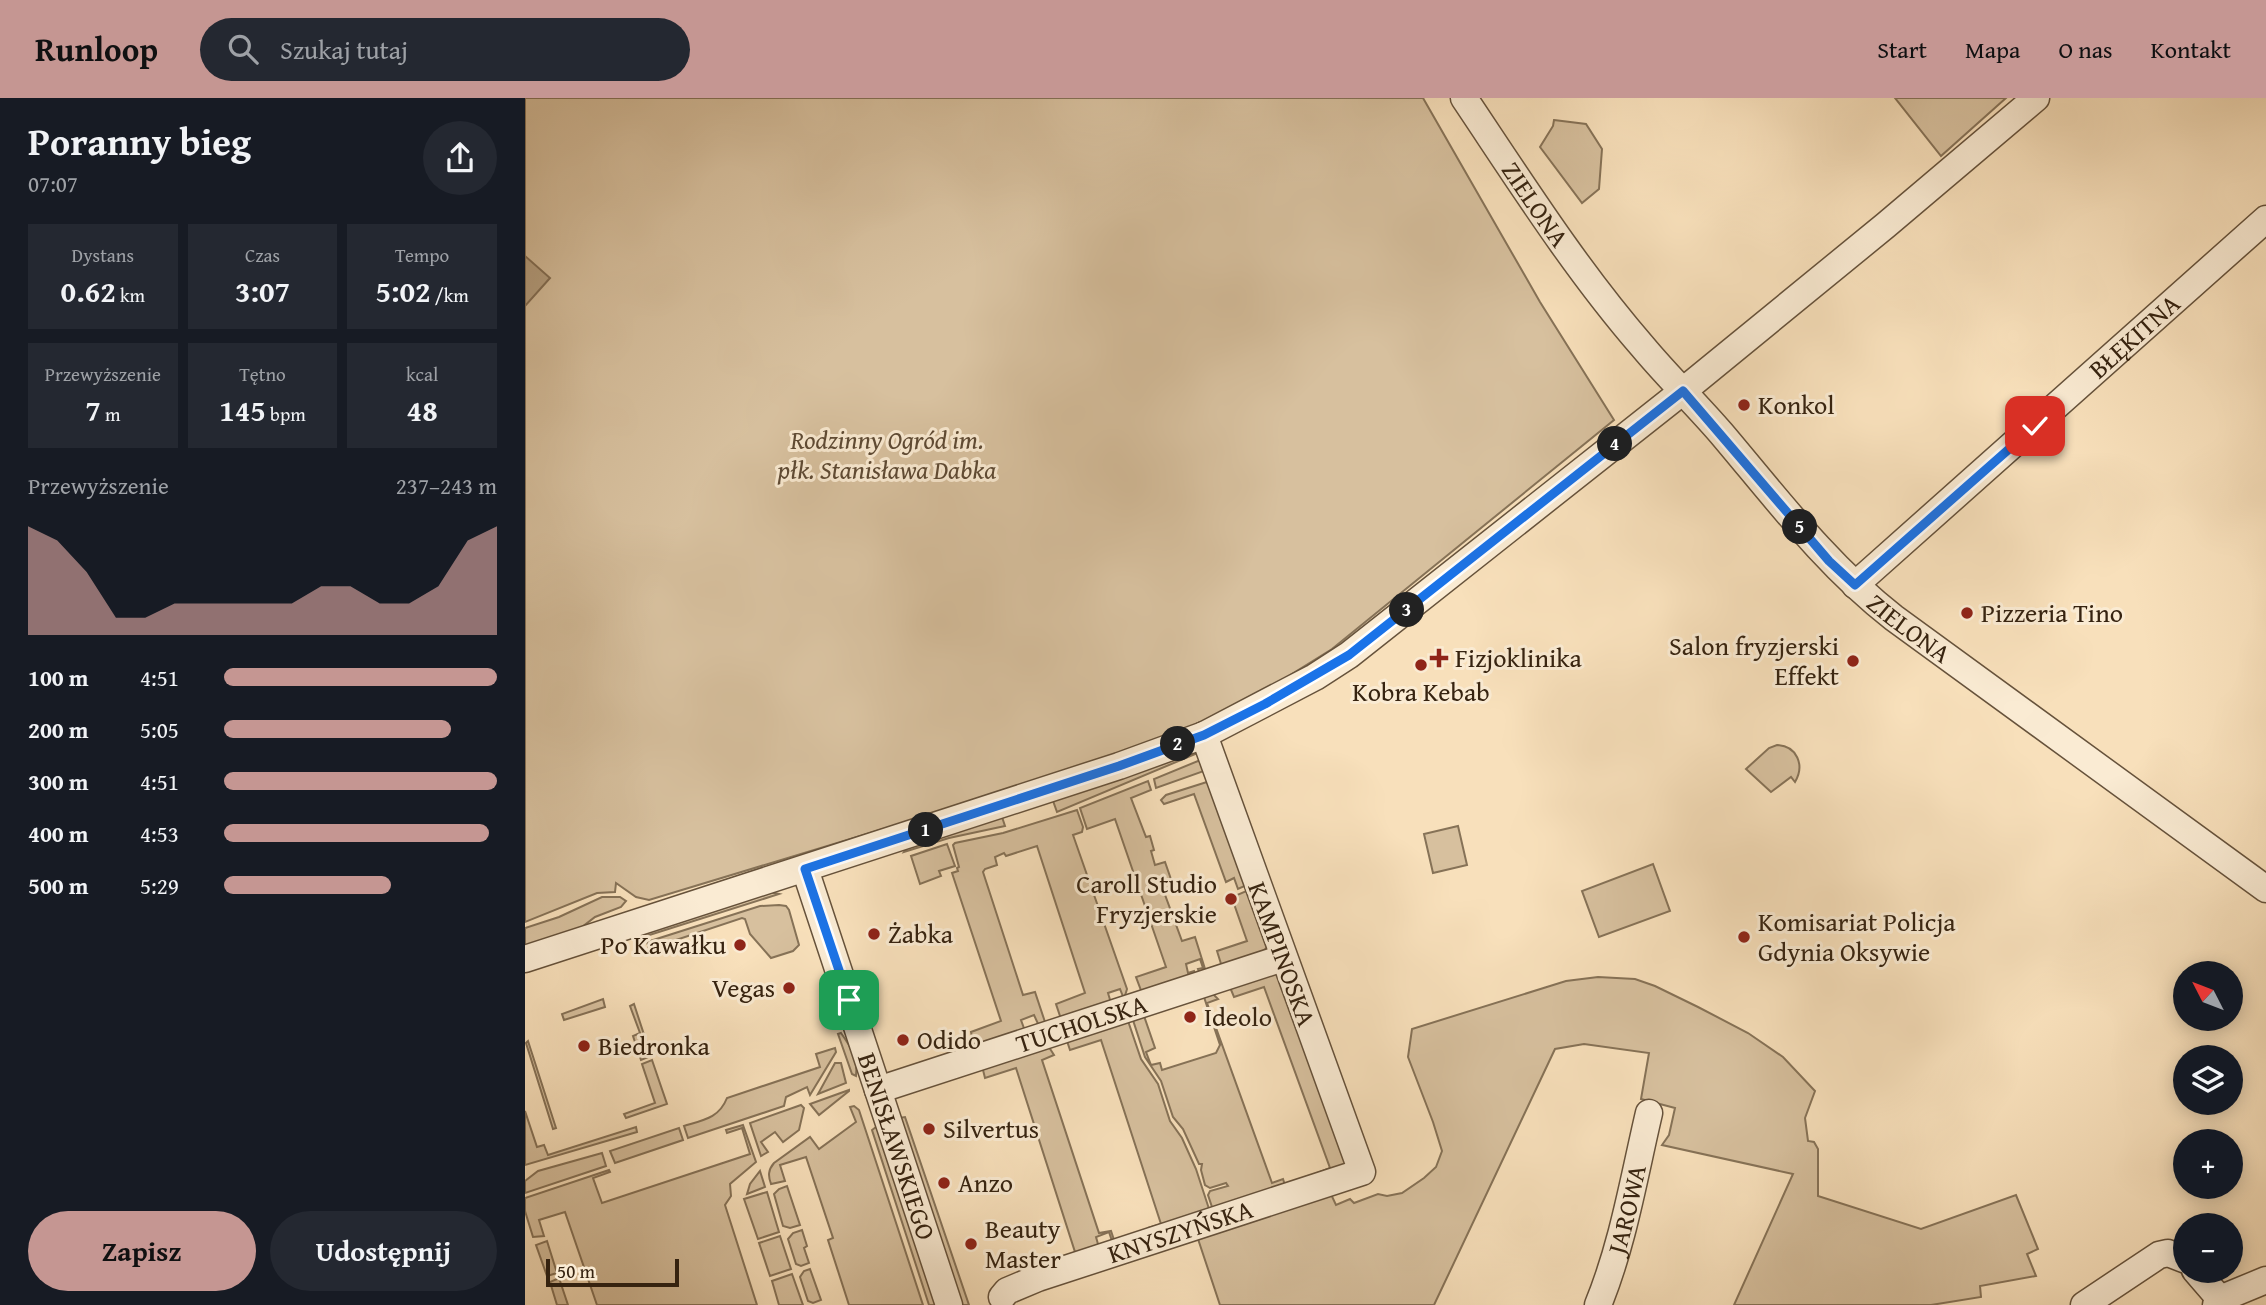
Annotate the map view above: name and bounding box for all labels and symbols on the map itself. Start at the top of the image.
street label: ZIELONA [1493,153,1579,255]
street label: BŁĘKITNA [2079,284,2189,387]
place label: Konkol [1758,385,1835,424]
pin [2005,396,2065,456]
marker: Konkol [1736,397,1752,413]
park label: Rodzinny Ogród im. płk. Stanisława Dabka [777,420,996,489]
pin: 4 [1597,426,1633,462]
pin: 5 [1783,510,1817,544]
street label: ZIELONA [1859,584,1960,673]
pin: 3 [1389,592,1425,628]
place label: Pizzeria Tino [1981,593,2123,632]
marker: Pizzeria Tino [1959,605,1975,621]
place label: Salon fryzjerski Effekt [1669,626,1839,695]
place label: Fizjoklinika [1455,638,1583,677]
marker: Fizjoklinika [1429,648,1449,668]
marker: Salon fryzjerski Effekt [1845,653,1861,669]
marker: Kobra Kebab [1413,657,1429,673]
place label: Kobra Kebab [1352,672,1490,711]
pin: 2 [1161,726,1195,762]
pin: 1 [909,812,943,848]
place label: Caroll Studio Fryzjerskie [1076,864,1217,933]
street label: KAMPINOSKA [1238,876,1327,1032]
marker: Caroll Studio Fryzjerskie [1223,891,1239,907]
place label: Komisariat Policja Gdynia Oksywie [1758,902,1956,971]
place label: Żabka [888,914,954,953]
place label: Po Kawałku [601,925,726,964]
marker: Żabka [866,926,882,942]
marker: Komisariat Policja Gdynia Oksywie [1736,929,1752,945]
marker: Po Kawałku [732,937,748,953]
north arrow [2173,961,2243,1031]
place label: Vegas [712,968,775,1007]
pin [819,970,879,1030]
marker: Vegas [781,980,797,996]
street label: TUCHOLSKA [1011,984,1152,1063]
place label: Ideolo [1204,997,1272,1036]
marker: Ideolo [1182,1009,1198,1025]
place label: Odido [917,1020,981,1059]
place label: Biedronka [598,1026,711,1065]
marker: Odido [895,1032,911,1048]
marker: Biedronka [576,1038,592,1054]
street label: BENISŁAWSKIEGO [848,1047,946,1245]
place label: Silvertus [943,1109,1039,1148]
marker: Silvertus [921,1121,937,1137]
street label: JAROWA [1596,1161,1656,1261]
place label: Anzo [958,1163,1013,1202]
marker: Anzo [936,1175,952,1191]
street label: KNYSZYŃSKA [1102,1189,1258,1273]
place label: Beauty Master [985,1209,1061,1278]
marker: Beauty Master [963,1236,979,1252]
scale bar [546,1256,679,1288]

